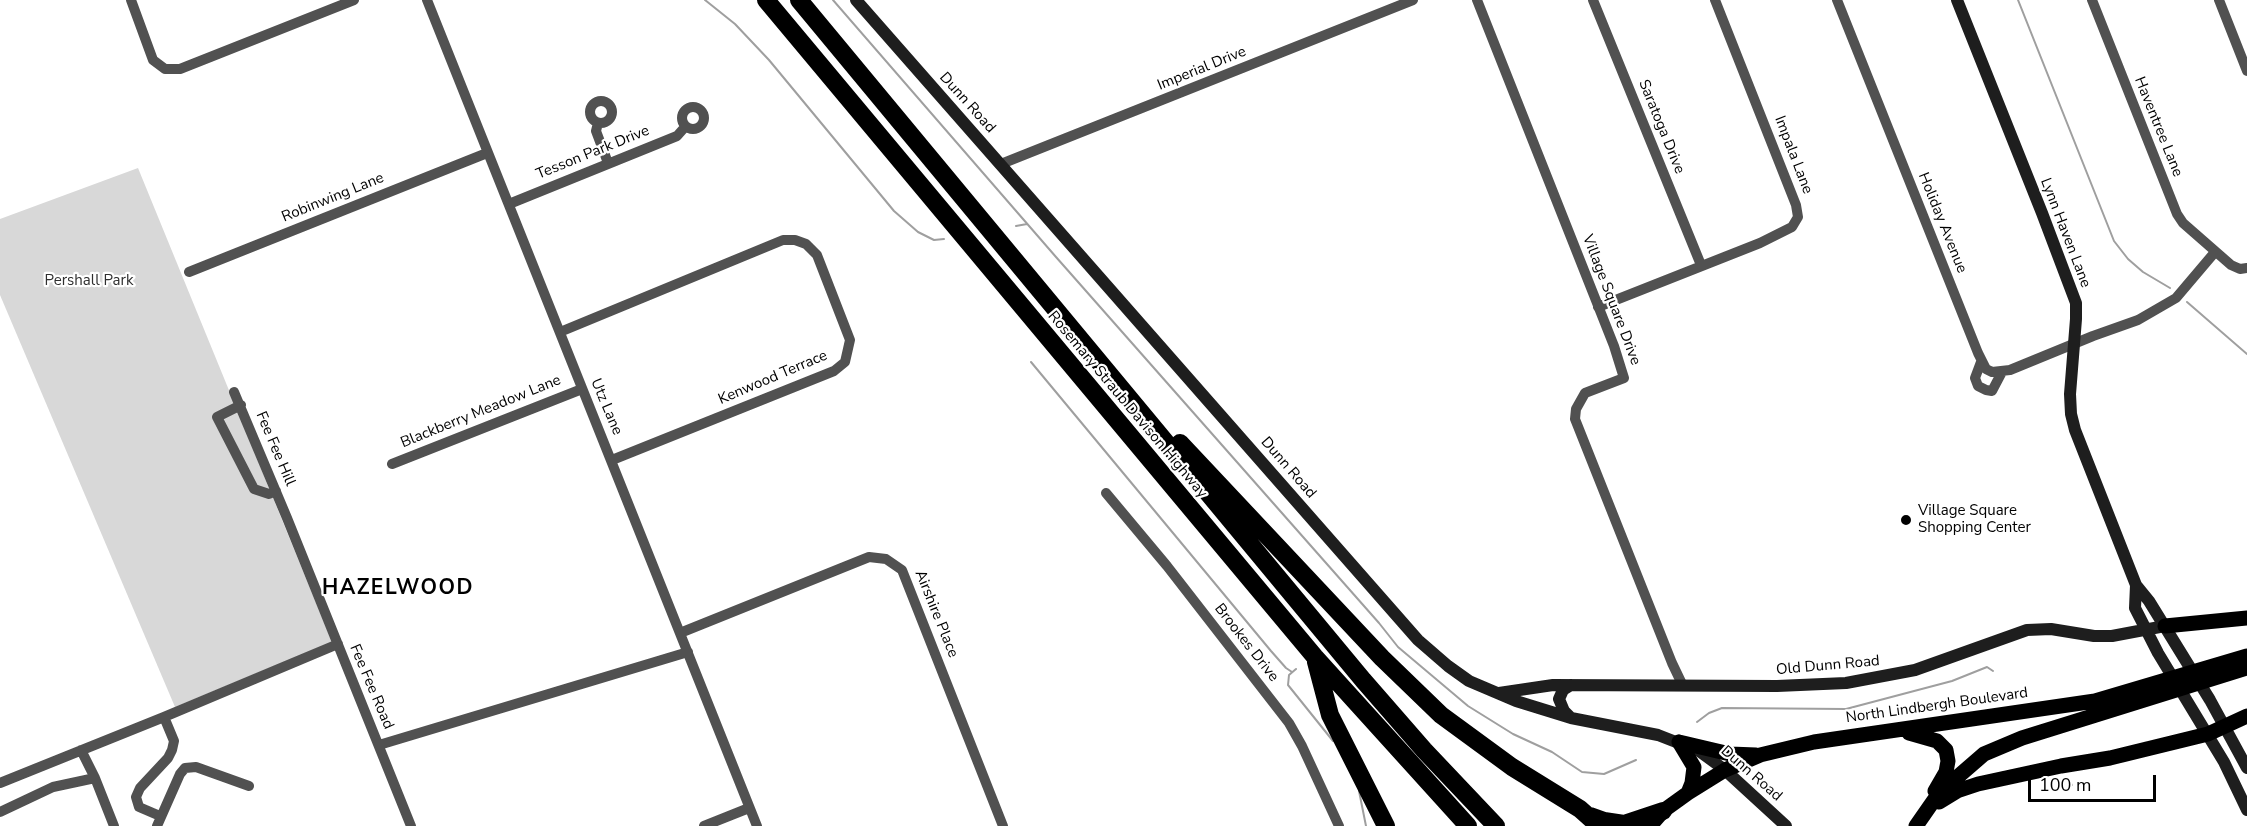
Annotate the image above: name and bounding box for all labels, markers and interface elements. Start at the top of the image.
street label: Imperial Drive [1155,43,1249,95]
street label: Dunn Road [935,69,999,137]
street label: Haventree Lane [2130,74,2186,180]
street label: Saratoga Drive [1634,77,1688,177]
street label: Impala Lane [1770,113,1816,197]
street label: Tesson Park Drive [534,122,652,184]
street label: Robinwing Lane [279,169,387,227]
street label: Holiday Avenue [1914,170,1970,276]
street label: Lynn Haven Lane [2036,176,2094,290]
street label: Village Square Drive [1578,232,1644,368]
park label: Pershall Park [45,272,133,290]
street label: Rosemary Straub Davison Highway [1043,308,1211,502]
street label: Kenwood Terrace [716,347,830,409]
street label: Blackberry Meadow Lane [398,372,564,452]
street label: Utz Lane [586,376,626,438]
street label: Fee Fee Hill [251,409,299,489]
street label: Dunn Road [1256,434,1320,502]
place label: Village Square Shopping Center [1918,502,2031,537]
marker: Village Square Shopping Center [1899,513,1913,527]
street label: Airshire Place [910,568,962,660]
district label: HAZELWOOD [322,576,474,602]
street label: Brookes Drive [1210,600,1282,686]
street label: Fee Fee Road [345,642,397,732]
street label: Old Dunn Road [1776,653,1880,679]
street label: North Lindbergh Boulevard [1845,684,2029,728]
street label: Dunn Road [1717,742,1785,806]
scale bar [2031,763,2158,801]
text: 100 m [2039,773,2091,797]

